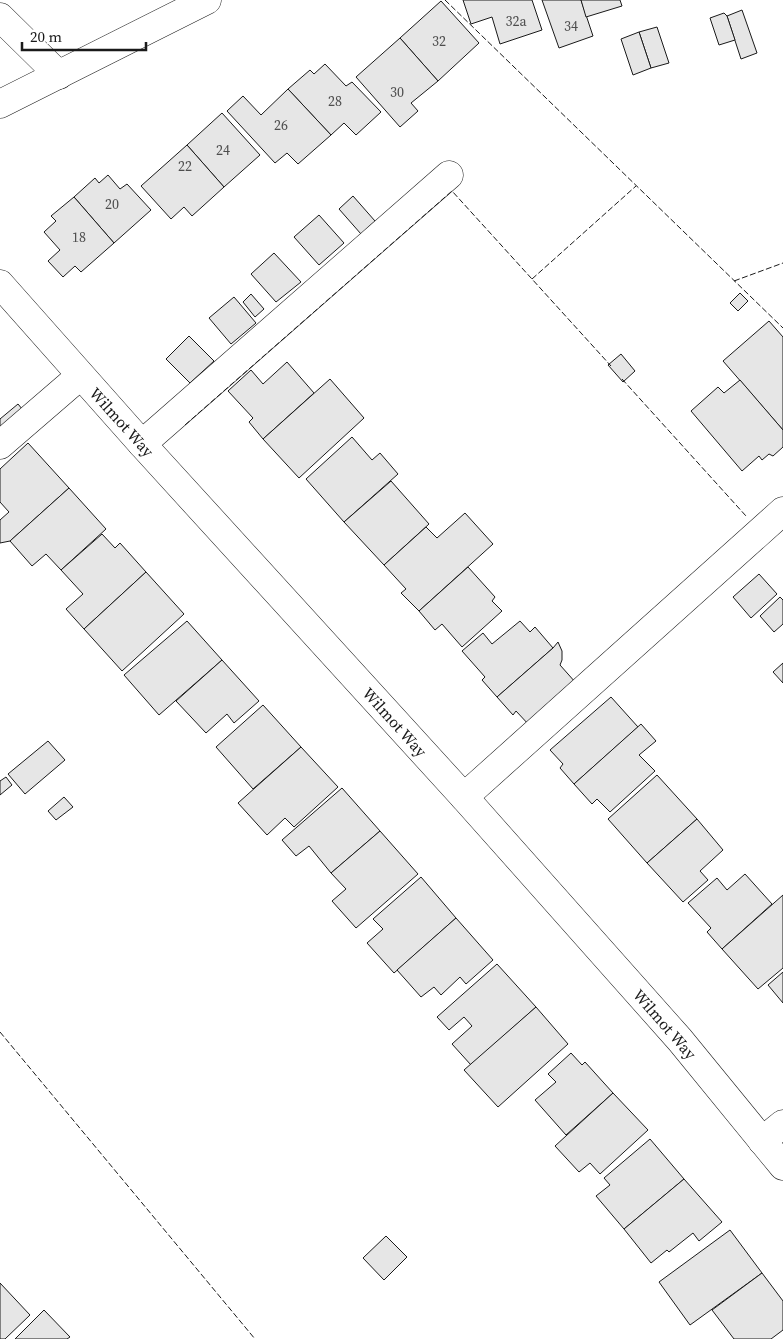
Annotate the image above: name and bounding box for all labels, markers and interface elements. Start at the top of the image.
house number: 32a [505,11,527,31]
house number: 34 [564,16,578,36]
scale bar [22,20,146,52]
text: 20 m [30,26,62,47]
house number: 32 [432,31,446,51]
house number: 30 [390,82,404,102]
house number: 28 [328,91,342,111]
house number: 26 [274,115,288,135]
house number: 24 [216,140,230,160]
house number: 22 [178,156,192,176]
house number: 20 [105,194,119,214]
house number: 18 [72,227,86,247]
street label: Wilmot Way [85,382,160,462]
street label: Wilmot Way [358,682,433,762]
street label: Wilmot Way [628,984,702,1064]

